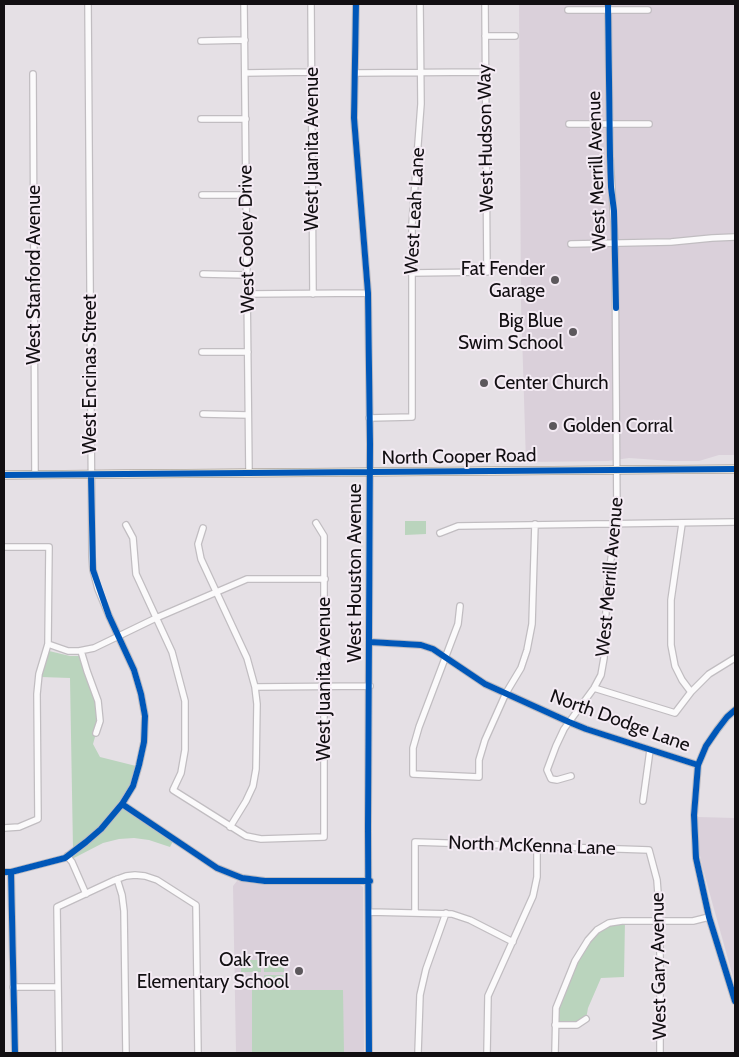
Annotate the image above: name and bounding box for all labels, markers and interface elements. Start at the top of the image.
street label: West Hudson Way [473,64,499,212]
street label: West Juanita Avenue [301,67,323,231]
street label: West Merrill Avenue [583,91,611,251]
street label: West Leah Lane [400,147,430,275]
street label: West Cooley Drive [234,165,260,313]
street label: West Stanford Avenue [23,185,45,365]
place label: Fat Fender Garage [461,258,545,302]
marker: Fat Fender Garage [549,274,561,286]
street label: West Encinas Street [79,294,101,454]
place label: Big Blue Swim School [458,310,563,354]
marker: Big Blue Swim School [567,326,579,338]
place label: Center Church [494,372,609,394]
marker: Center Church [478,377,490,389]
place label: Golden Corral [563,415,673,437]
marker: Golden Corral [547,420,559,432]
street label: North Cooper Road [381,444,537,470]
street label: West Houston Avenue [344,484,366,662]
street label: West Merrill Avenue [592,496,628,658]
street label: West Juanita Avenue [313,597,335,761]
street label: North Dodge Lane [547,685,693,757]
street label: North McKenna Lane [448,832,616,860]
street label: West Gary Avenue [646,892,672,1040]
place label: Oak Tree Elementary School [137,949,289,993]
marker: Oak Tree Elementary School [293,965,305,977]

